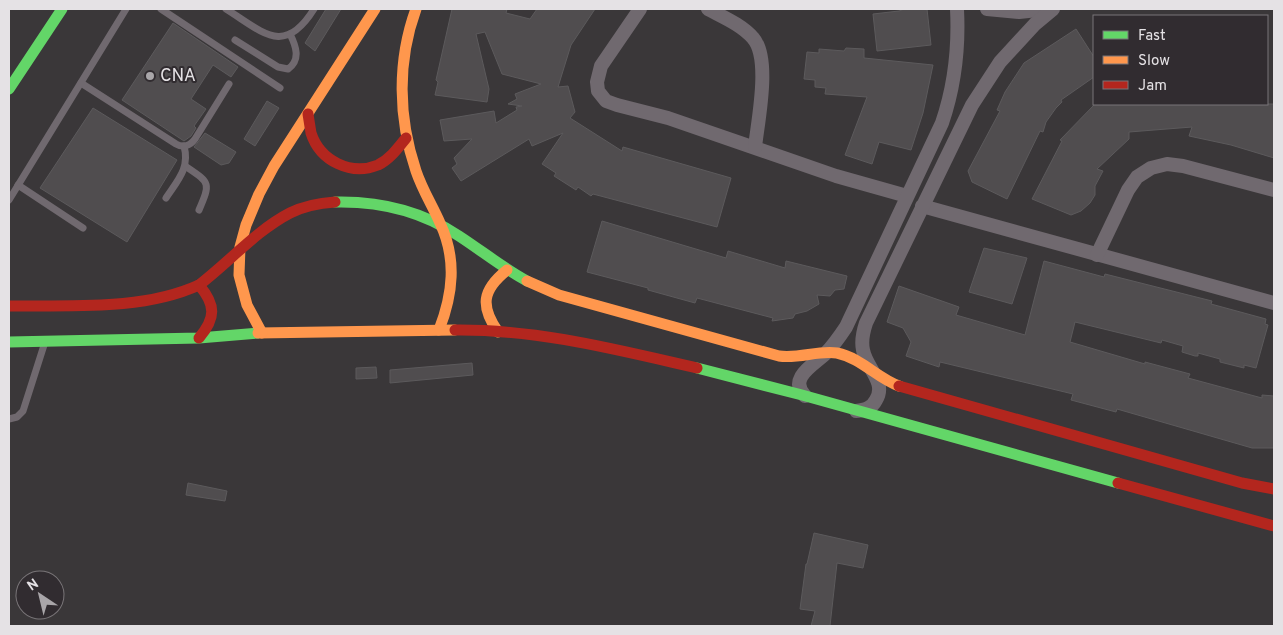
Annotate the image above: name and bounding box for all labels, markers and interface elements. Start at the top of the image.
legend [1093,15,1268,105]
text: Fast [1138,27,1166,46]
text: Slow [1138,52,1170,71]
place label: CNA [160,65,196,88]
marker: CNA [144,70,156,82]
text: Jam [1138,77,1167,96]
north arrow [15,570,65,620]
text: N [24,576,42,595]

